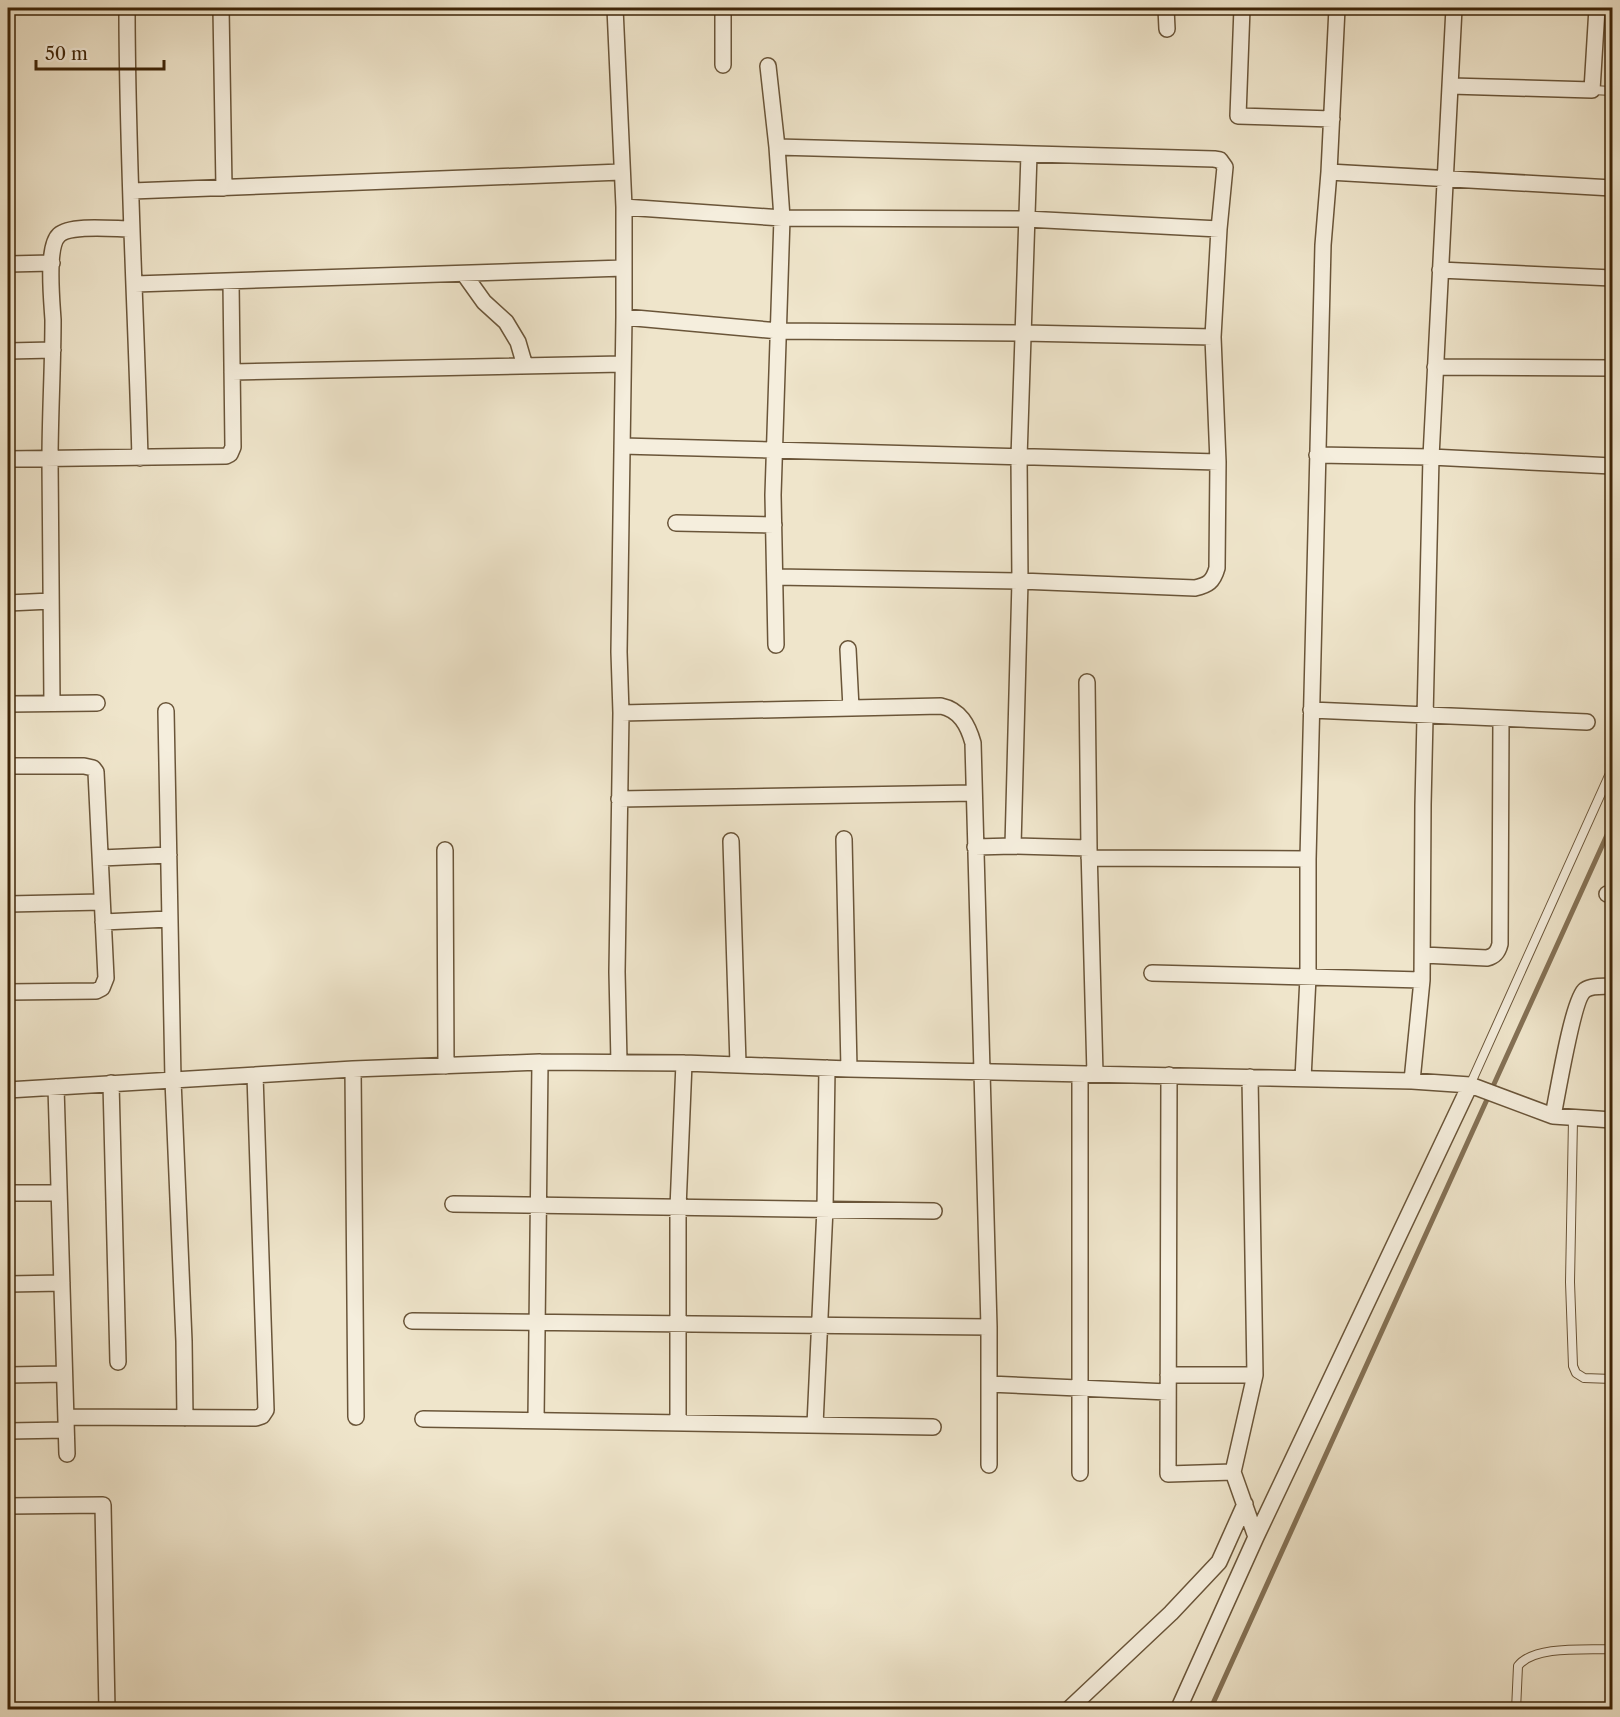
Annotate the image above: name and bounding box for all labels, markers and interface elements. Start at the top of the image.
scale bar [36,33,164,71]
text: 50 m [45,43,88,65]

